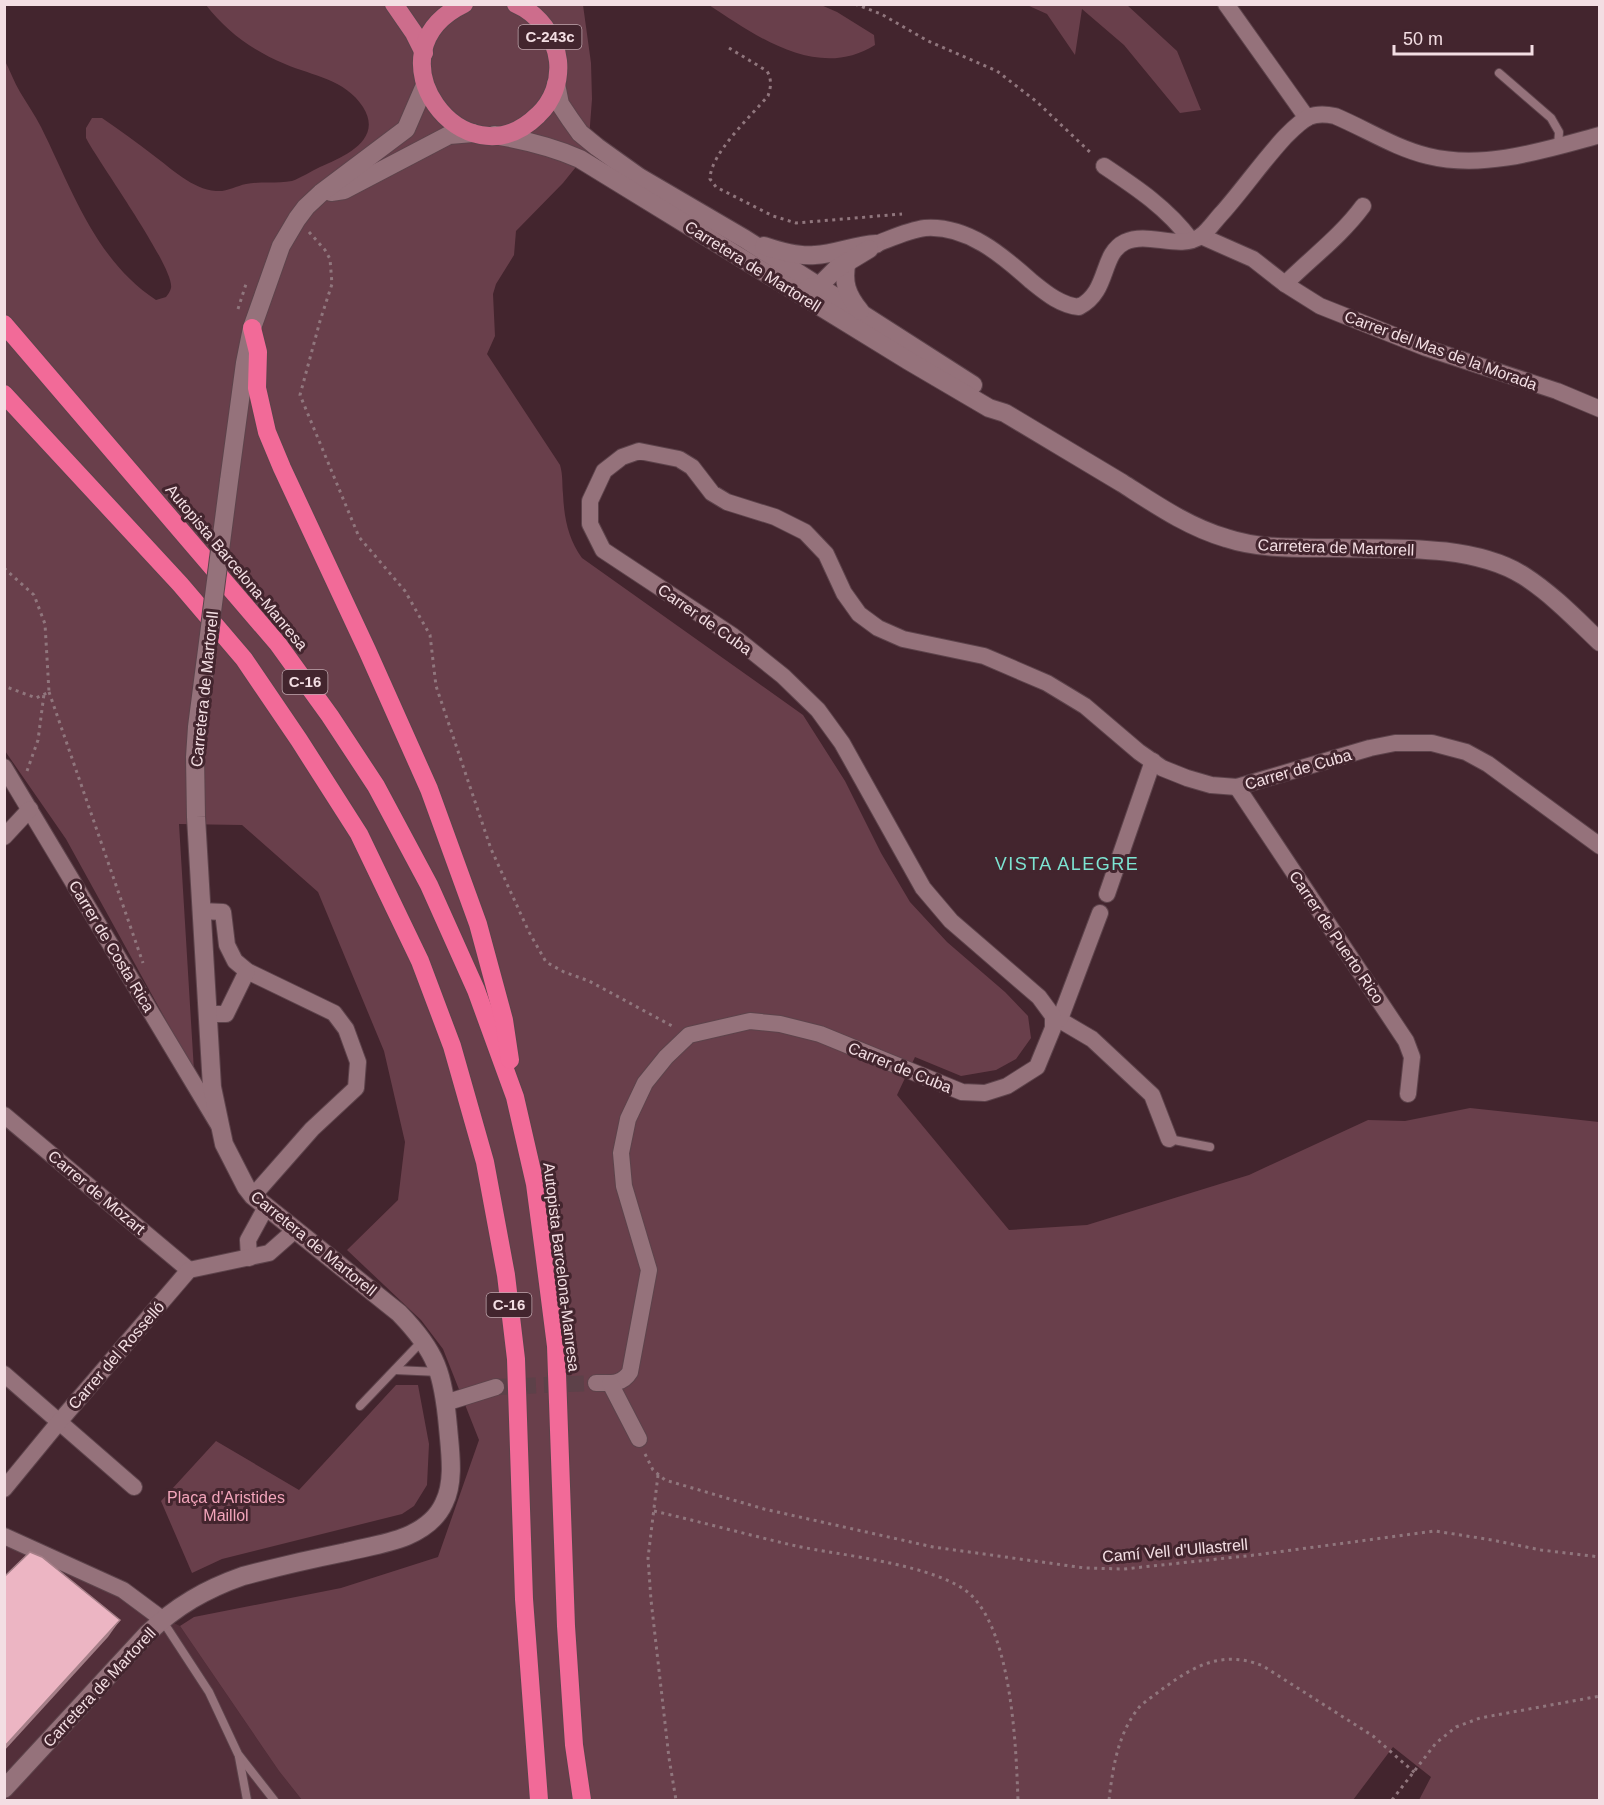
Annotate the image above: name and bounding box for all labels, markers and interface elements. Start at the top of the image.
scale bar [1394,18,1532,56]
road number: C-243c [518,25,582,49]
text: 50 m [1403,29,1443,49]
street label: Carretera de Martorell [682,218,824,315]
street label: Carrer del Mas de la Morada [1342,308,1540,393]
street label: Autopista Barcelona-Manresa [162,481,311,654]
street label: Carretera de Martorell [1257,536,1414,559]
street label: Carrer de Cuba [655,581,755,658]
street label: Carretera de Martorell [188,610,221,768]
road number: C-16 [282,670,328,694]
street label: Carrer de Cuba [1243,746,1354,793]
district label: VISTA ALEGRE [995,854,1139,874]
street label: Carrer de Puerto Rico [1286,868,1387,1007]
street label: Carrer de Costa Rica [66,877,158,1015]
street label: Carrer de Cuba [846,1039,954,1096]
street label: Carrer de Mozart [45,1147,149,1238]
street label: Autopista Barcelona-Manresa [540,1161,583,1373]
street label: Carretera de Martorell [248,1188,380,1299]
road number: C-16 [486,1293,532,1317]
street label: Carrer del Rosselló [65,1298,168,1413]
park label: Plaça d'Aristides Maillol [167,1489,285,1524]
street label: Camí Vell d'Ullastrell [1101,1536,1249,1565]
street label: Carretera de Martorell [40,1624,159,1750]

